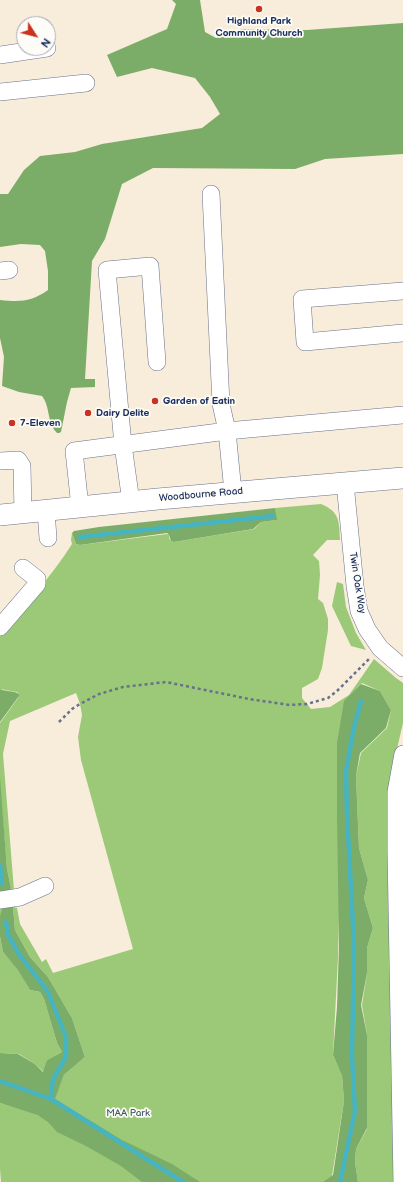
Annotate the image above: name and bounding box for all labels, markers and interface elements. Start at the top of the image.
marker: Highland Park Community Church [254,4,264,14]
place label: Highland Park Community Church [216,15,302,38]
north arrow [16,16,56,56]
text: N [38,36,53,50]
place label: Garden of Eatin [163,395,235,407]
marker: Garden of Eatin [150,396,160,406]
place label: Dairy Delite [96,407,149,419]
marker: Dairy Delite [83,408,93,418]
place label: 7-Eleven [20,417,60,429]
marker: 7-Eleven [7,418,17,428]
street label: Woodbourne Road [158,485,244,505]
street label: Twin Oak Way [346,551,368,615]
park label: MAA Park [106,1107,150,1119]

